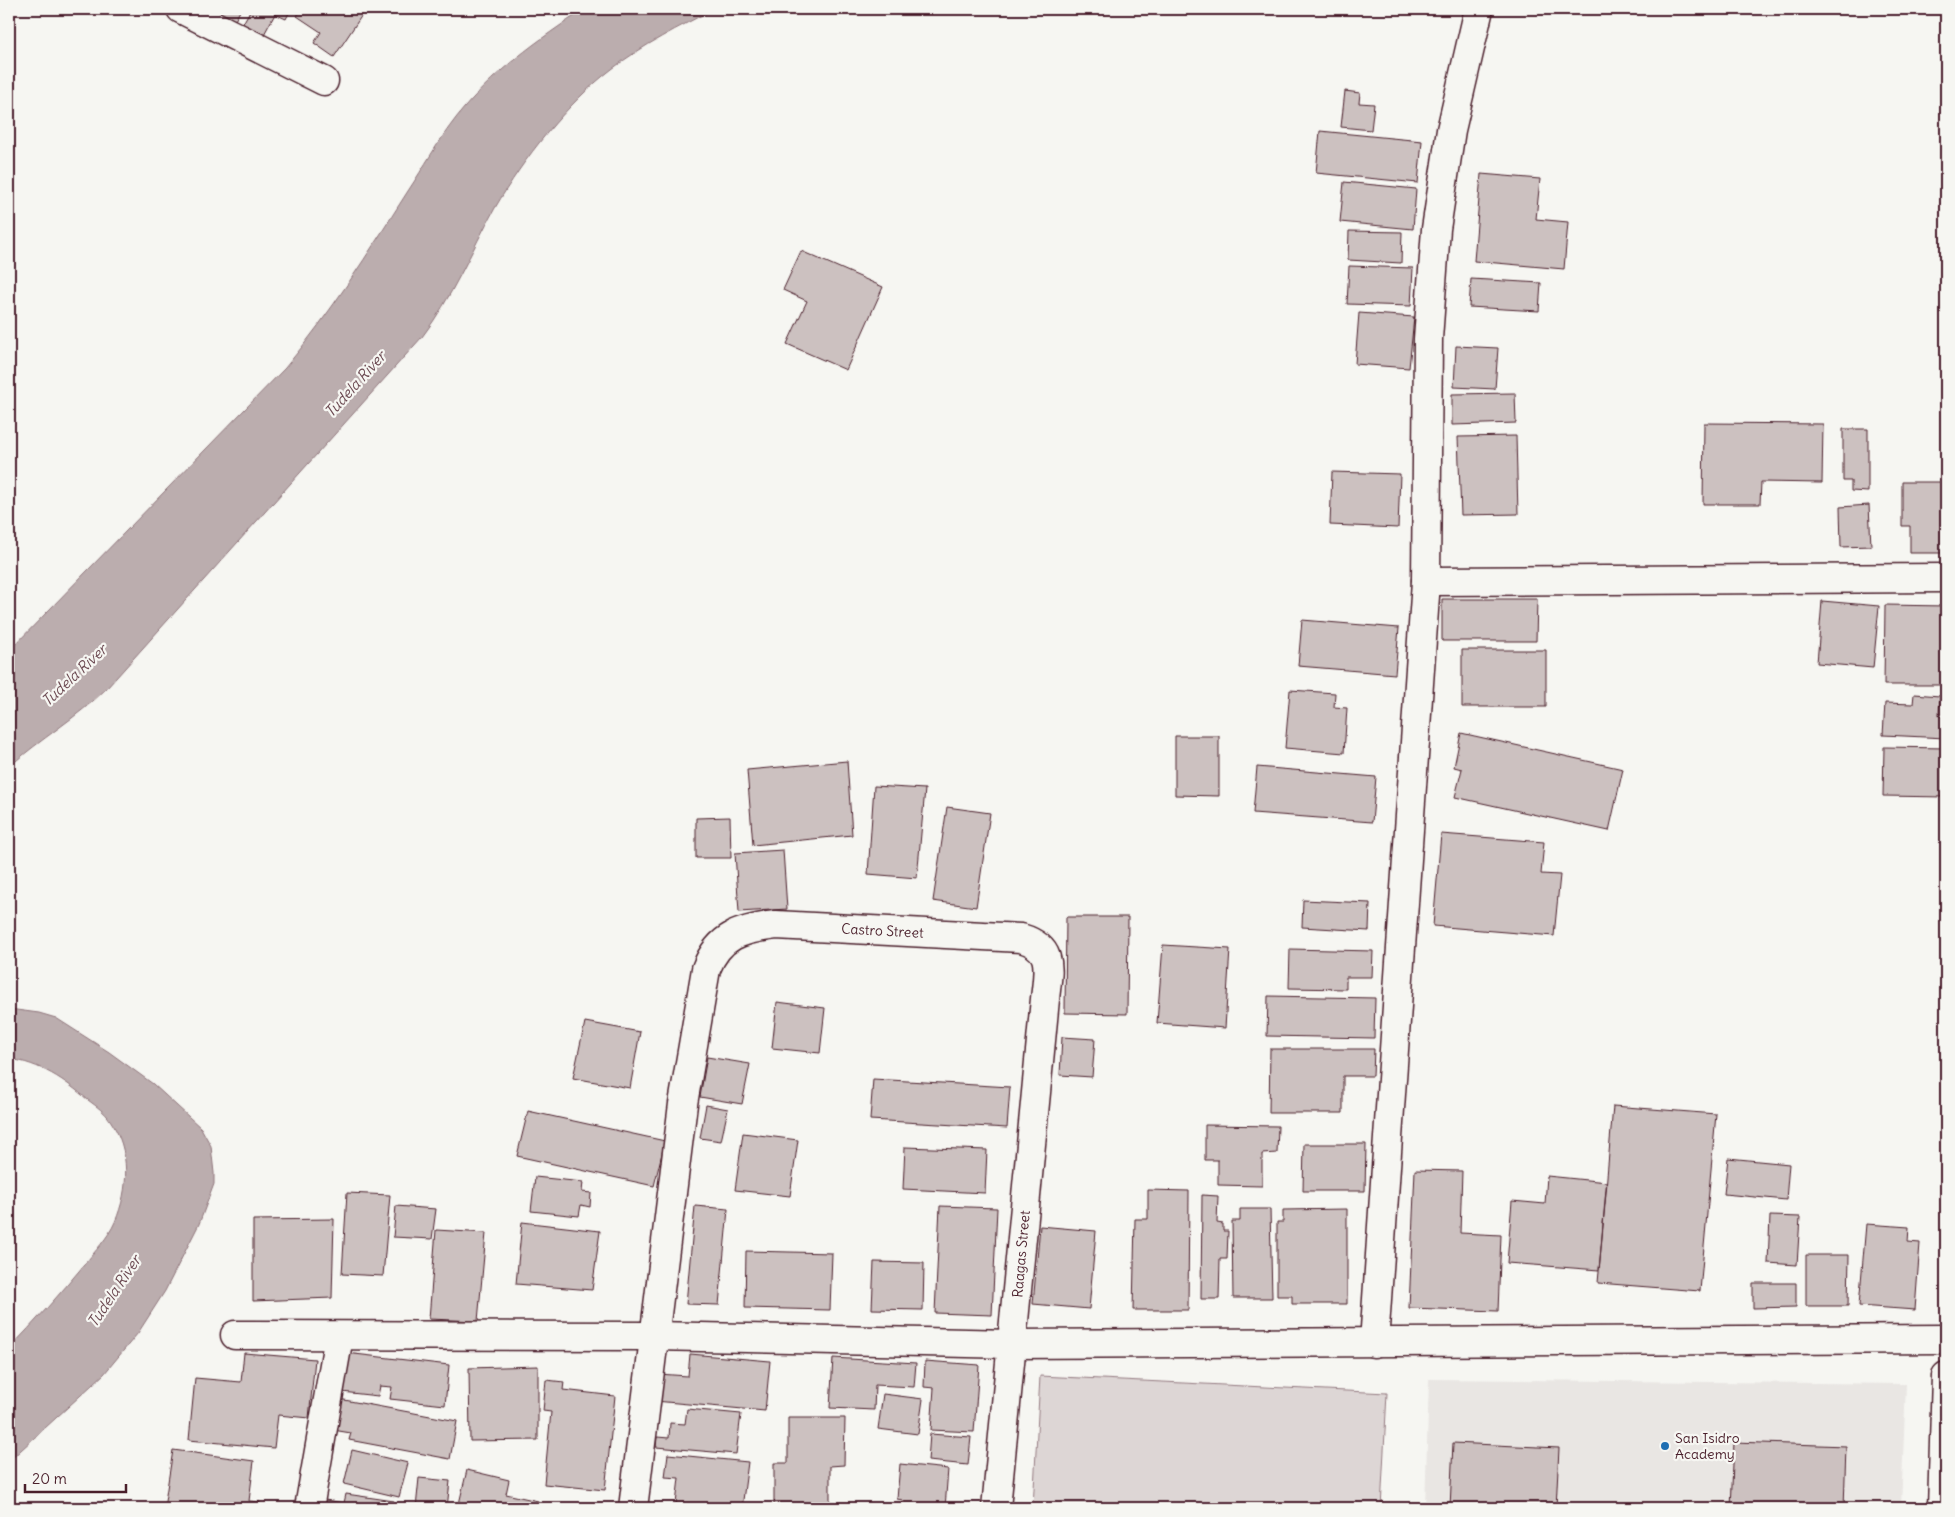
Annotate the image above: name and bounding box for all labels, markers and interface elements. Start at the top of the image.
water label: Tudela River [320,346,391,421]
water label: Tudela River [37,639,112,710]
street label: Castro Street [841,919,924,942]
street label: Raagas Street [1008,1209,1034,1298]
water label: Tudela River [83,1250,146,1330]
place label: San Isidro Academy [1675,1429,1740,1463]
marker: San Isidro Academy [1659,1440,1671,1452]
scale bar [25,1462,126,1494]
text: 20 m [32,1469,67,1488]

